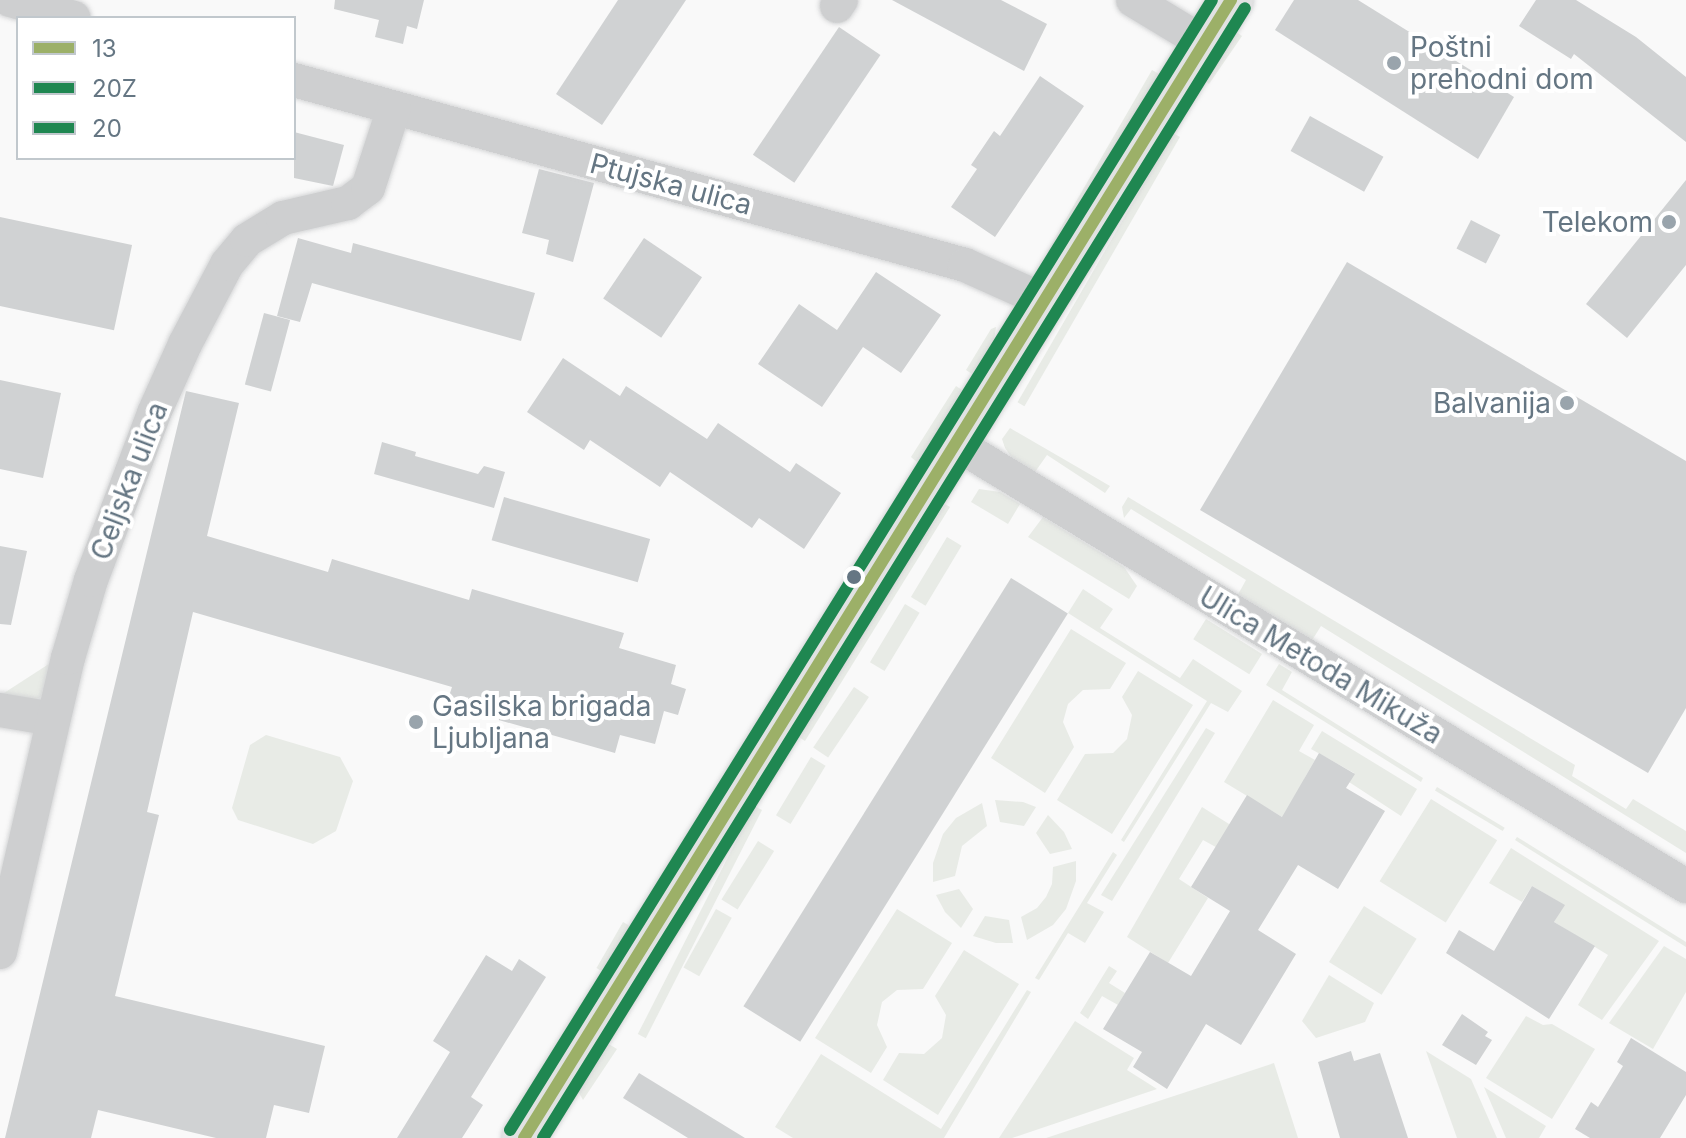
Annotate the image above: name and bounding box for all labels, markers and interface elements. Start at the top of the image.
legend [16,16,296,160]
place label: Poštni prehodni dom [1410,30,1594,96]
text: 13 [92,34,117,63]
marker: Poštni prehodni dom [1385,54,1403,72]
text: 20Z [92,74,137,103]
text: 20 [92,114,122,143]
street label: Ptujska ulica [586,146,756,222]
place label: Telekom [1542,205,1653,239]
marker: Telekom [1660,213,1678,231]
place label: Balvanija [1433,386,1551,420]
marker: Balvanija [1558,394,1576,412]
street label: Celjska ulica [84,397,174,565]
unlabelled marker [846,569,862,585]
street label: Ulica Metoda Mikuža [1193,579,1449,751]
place label: Gasilska brigada Ljubljana [432,689,651,755]
marker: Gasilska brigada Ljubljana [407,713,425,731]

